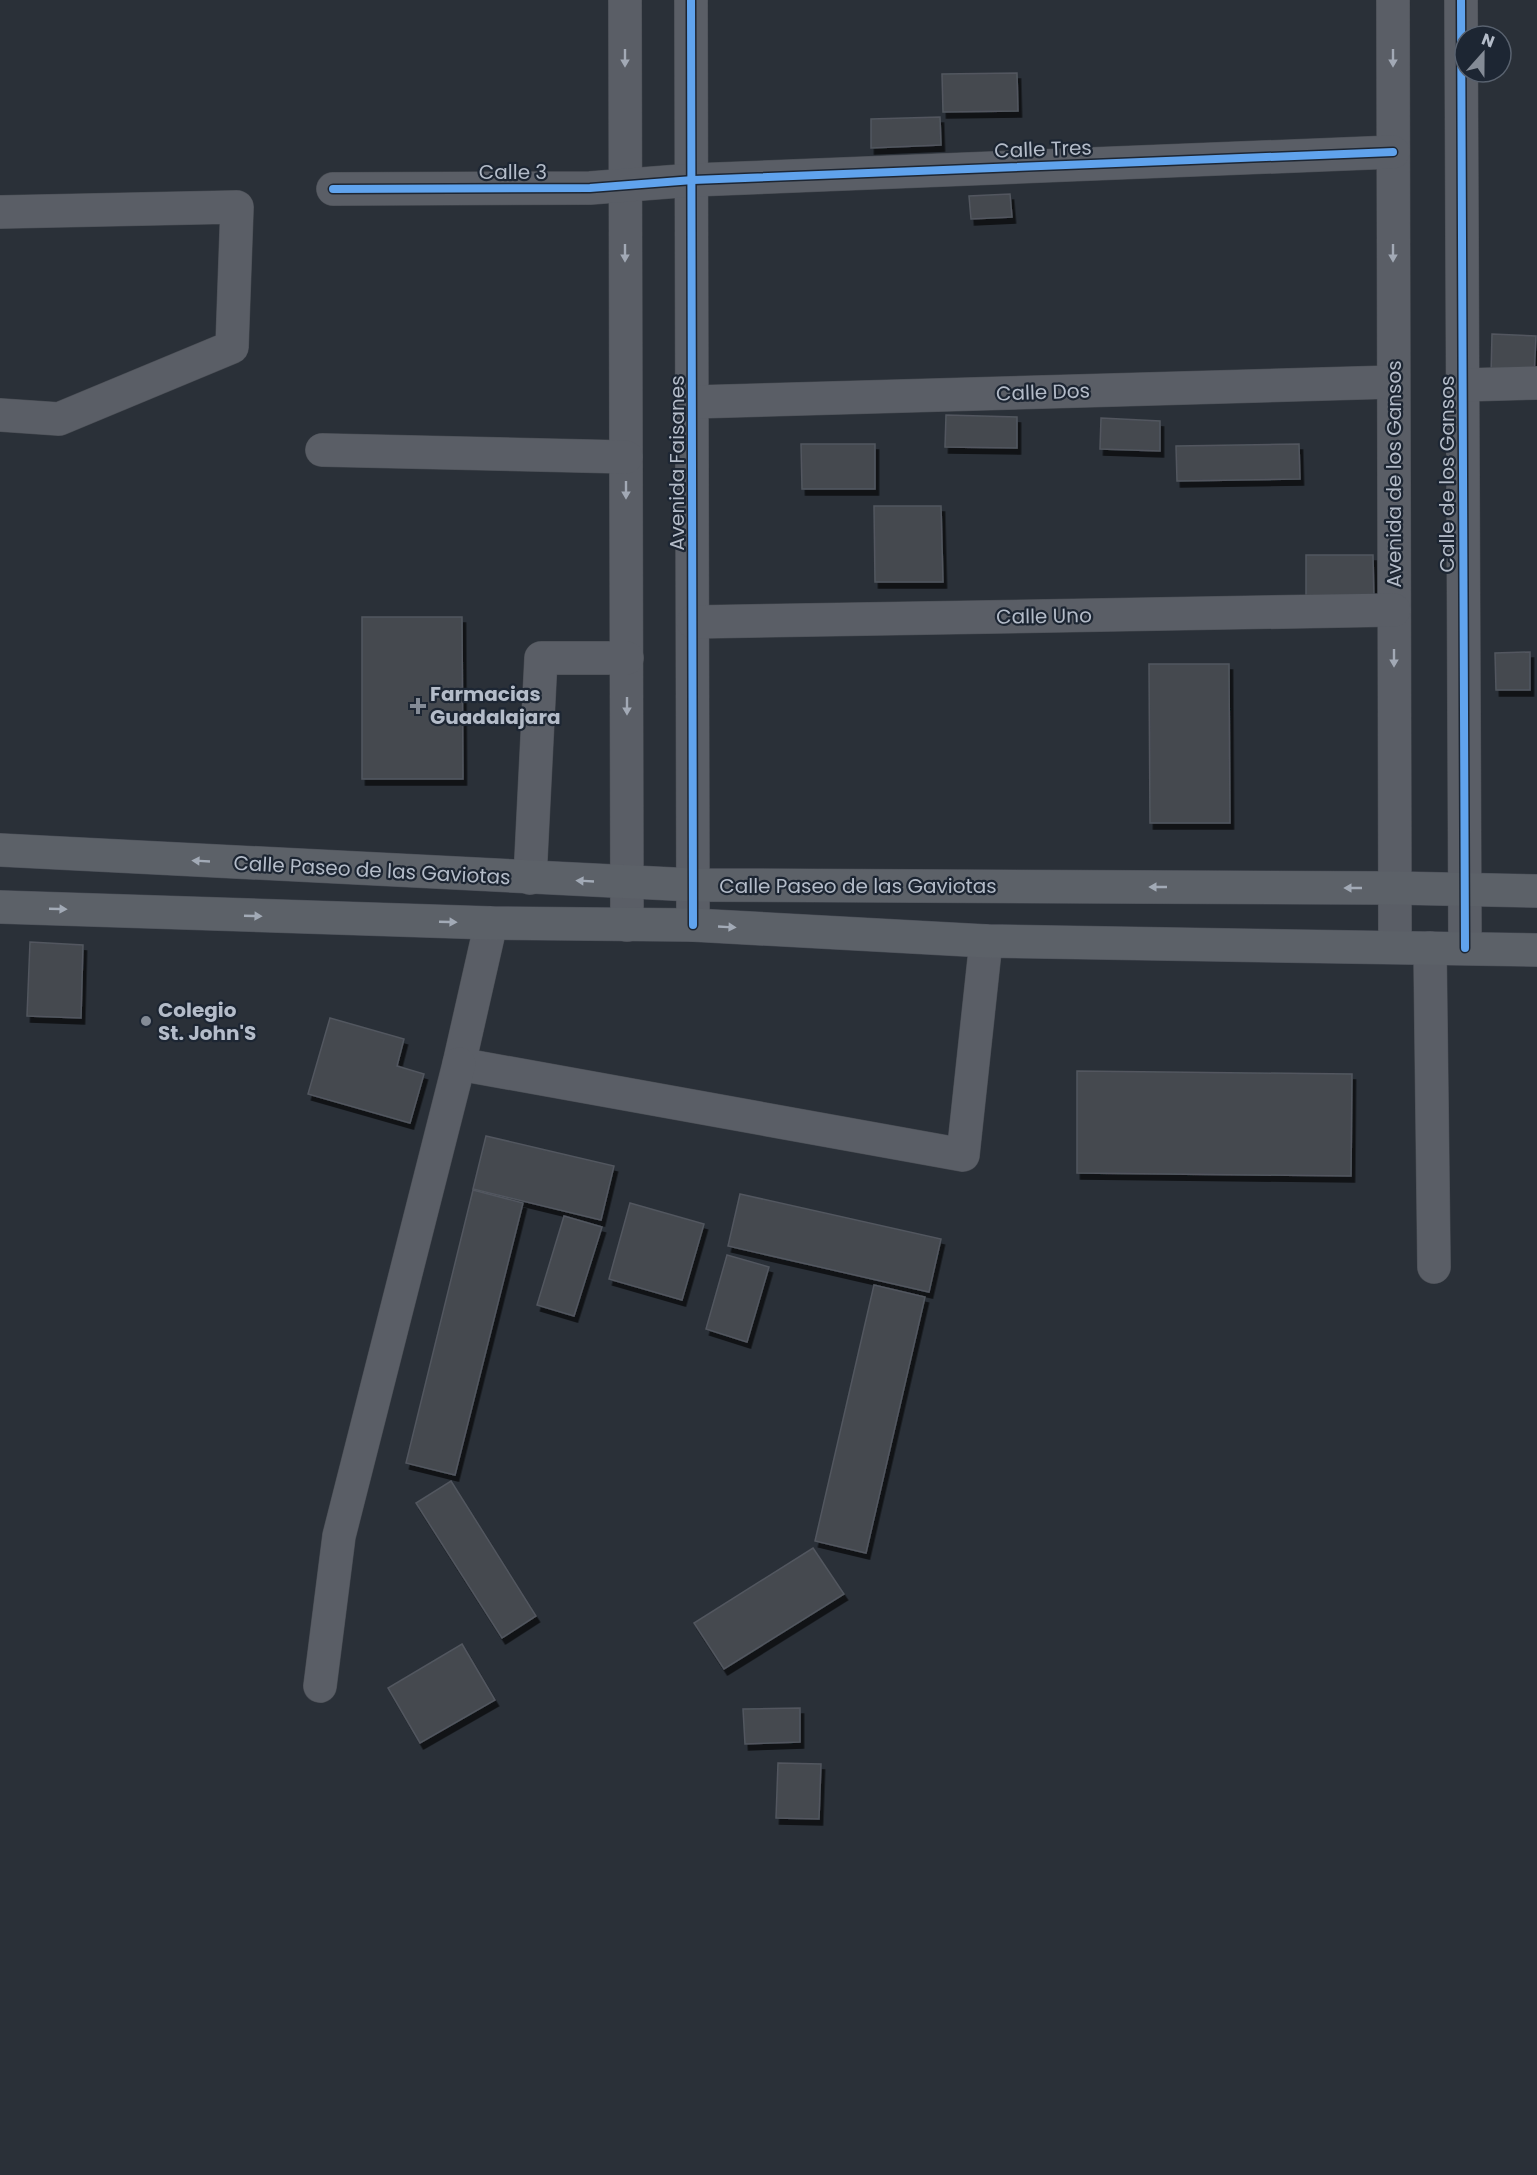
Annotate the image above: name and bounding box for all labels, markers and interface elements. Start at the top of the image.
north arrow [1453,24,1513,84]
text: N [1478,28,1498,53]
one-way arrow [620,49,630,68]
one-way arrow [1388,49,1398,68]
street label: Calle Tres [994,133,1092,165]
street label: Calle 3 [479,158,547,186]
one-way arrow [620,244,630,263]
one-way arrow [1388,244,1398,263]
street label: Avenida de los Gansos [1380,360,1408,588]
street label: Avenida Faisanes [663,375,691,551]
street label: Calle Dos [996,376,1090,408]
street label: Calle de los Gansos [1433,376,1461,572]
one-way arrow [621,481,631,500]
street label: Calle Uno [996,601,1092,631]
one-way arrow [1389,649,1399,668]
place label: Farmacias Guadalajara [430,680,561,731]
one-way arrow [622,697,632,716]
marker: Farmacias Guadalajara [411,699,425,713]
street label: Calle Paseo de las Gaviotas [233,849,511,891]
one-way arrow [192,856,211,865]
street label: Calle Paseo de las Gaviotas [719,872,997,900]
one-way arrow [575,876,594,885]
one-way arrow [1148,882,1167,892]
one-way arrow [1343,883,1362,893]
one-way arrow [49,905,68,914]
one-way arrow [244,911,263,920]
one-way arrow [439,917,458,926]
one-way arrow [718,923,737,932]
place label: Colegio St. John'S [158,996,256,1047]
marker: Colegio St. John'S [139,1014,153,1028]

